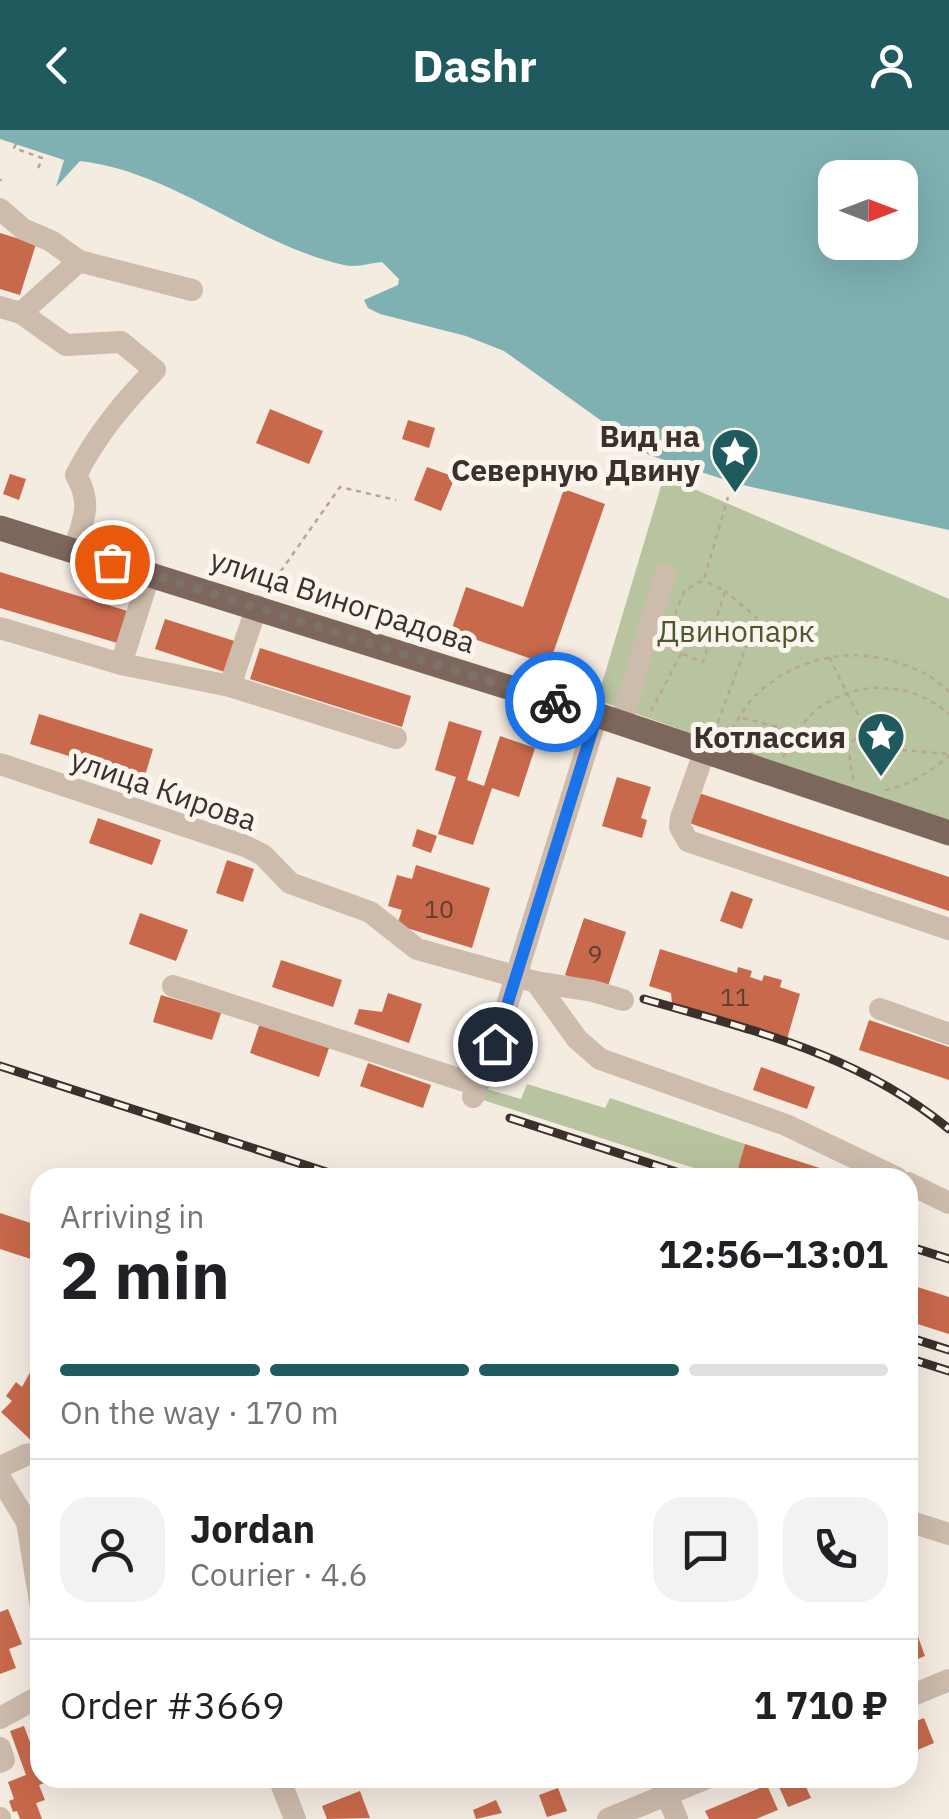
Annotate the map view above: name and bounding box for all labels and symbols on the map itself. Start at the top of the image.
north arrow [818,160,918,260]
place label: Вид на Северную Двину [451,416,700,489]
place icon: Вид на Северную Двину [709,426,761,494]
pin [70,520,155,605]
street label: улица Виноградова [206,539,480,661]
park label: Двинопарк [657,611,815,650]
courier [505,652,605,752]
place icon: Котлассия [855,710,907,778]
place label: Котлассия [693,717,846,756]
street label: улица Кирова [66,739,262,839]
house number: 10 [424,892,454,925]
house number: 9 [587,937,603,970]
house number: 11 [720,980,750,1013]
pin [453,1002,538,1087]

